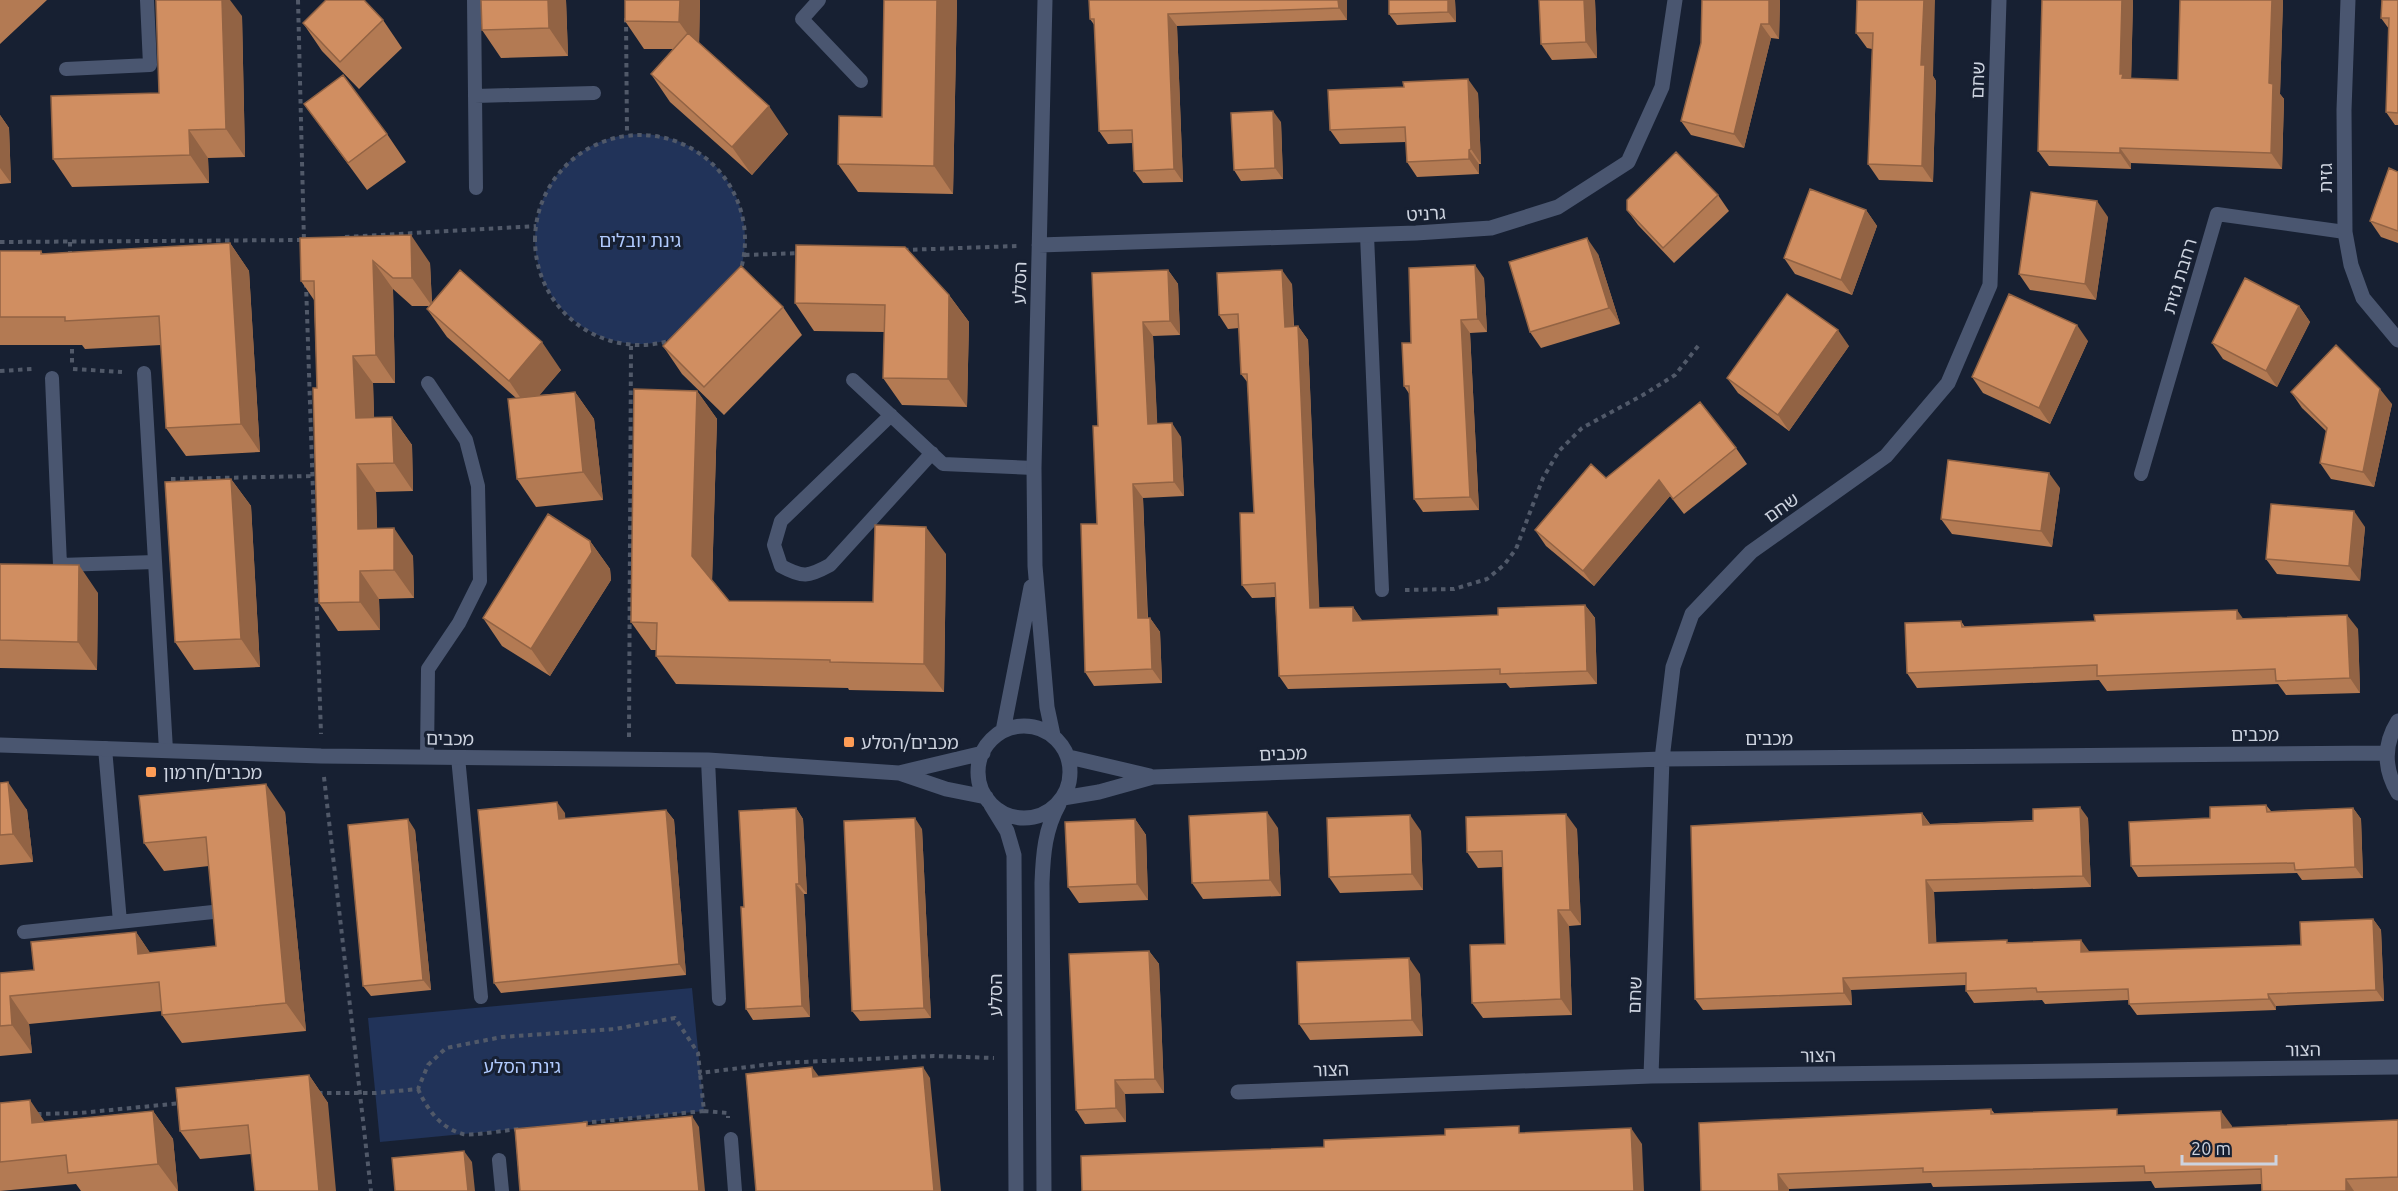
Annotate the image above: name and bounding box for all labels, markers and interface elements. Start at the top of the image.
street label: שחם [1966,61,1988,99]
street label: גזית [2315,163,2335,193]
street label: גרניט [1406,202,1446,224]
park label: גינת יובלים [599,230,681,250]
street label: רחבת גזית [2158,236,2200,316]
street label: הסלע [1009,261,1029,305]
street label: שחם [1760,488,1802,526]
street label: מכבים [2231,724,2279,744]
street label: מכבים [426,728,474,748]
street label: מכבים [1745,728,1793,748]
place label: מכבים/הסלע [861,732,959,752]
marker: מכבים/הסלע [842,735,856,749]
street label: מכבים [1259,742,1308,764]
place label: מכבים/חרמון [163,762,262,782]
marker: מכבים/חרמון [144,765,158,779]
street label: הסלע [985,974,1005,1016]
street label: שחם [1623,976,1645,1014]
street label: הצור [2285,1039,2321,1059]
street label: הצור [1800,1045,1836,1065]
park label: גינת הסלע [483,1056,561,1076]
street label: הצור [1313,1058,1349,1080]
scale bar [2182,1128,2276,1166]
text: 20 m [2191,1138,2231,1158]

